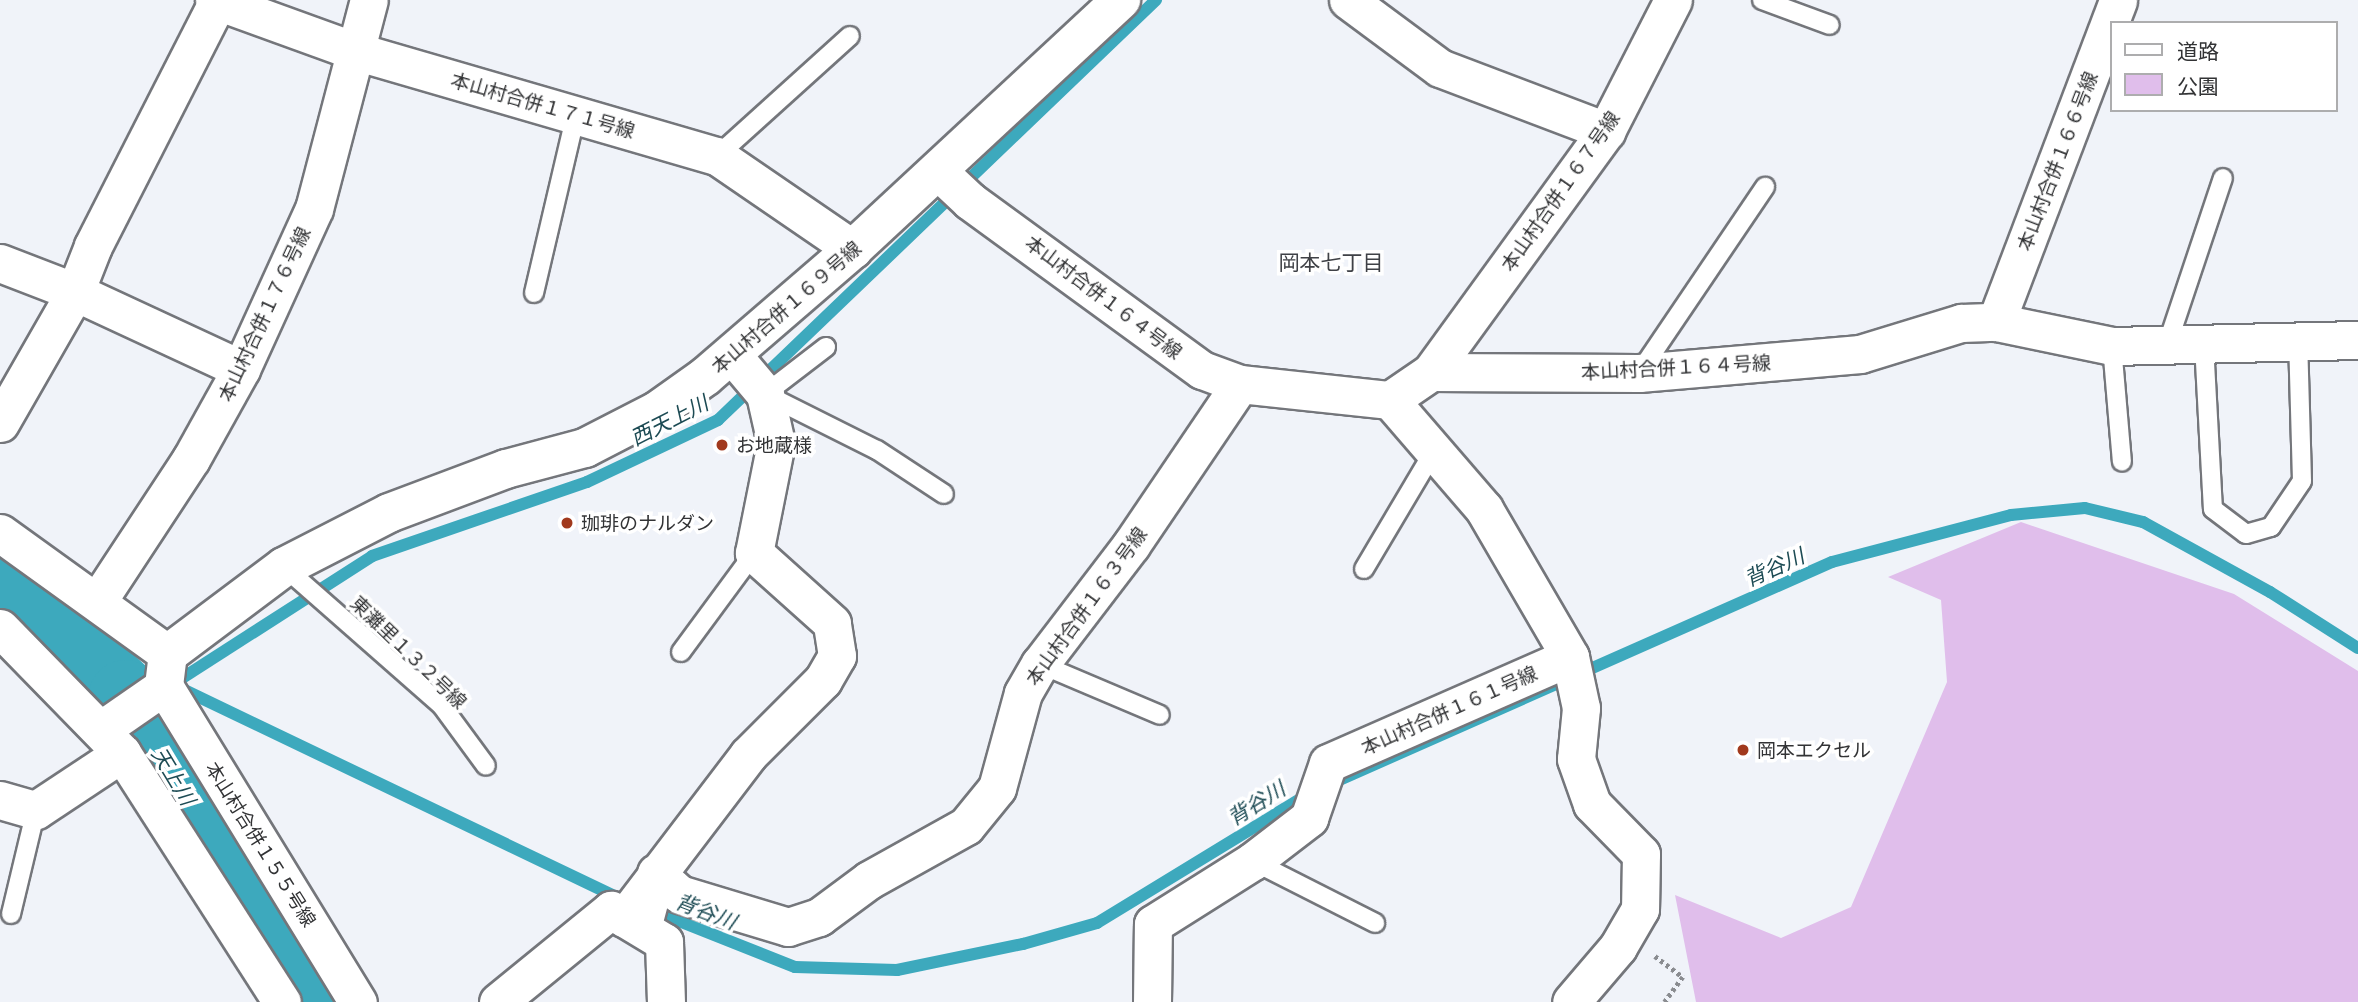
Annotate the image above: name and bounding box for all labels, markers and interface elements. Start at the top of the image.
legend [2110,21,2337,112]
text: 道路 [2177,38,2219,63]
street label: 本山村合併１７１号線 [449,68,637,142]
street label: 本山村合併１６６号線 [2012,68,2102,254]
text: 公園 [2177,73,2219,98]
street label: 本山村合併１６７号線 [1496,107,1624,275]
street label: 本山村合併１７６号線 [214,223,314,405]
street label: 本山村合併１６４号線 [1021,231,1187,363]
street label: 本山村合併１６９号線 [707,236,865,378]
district label: 岡本七丁目 [1279,249,1383,275]
street label: 本山村合併１６４号線 [1581,351,1771,383]
water label: 西天上川 [626,390,712,450]
place label: お地蔵様 [736,434,812,456]
marker: お地蔵様 [714,437,730,453]
place label: 珈琲のナルダン [581,512,714,534]
marker: 珈琲のナルダン [559,515,575,531]
street label: 本山村合併１６３号線 [1021,522,1151,690]
water label: 背谷川 [1740,543,1808,591]
street label: 東灘里１３２号線 [346,591,472,713]
street label: 本山村合併１６１号線 [1358,661,1540,759]
place label: 岡本エクセル [1757,739,1871,761]
marker: 岡本エクセル [1735,742,1751,758]
water label: 天上川 [147,743,201,809]
street label: 本山村合併１５５号線 [201,757,321,931]
water label: 背谷川 [1223,776,1289,830]
water label: 背谷川 [672,888,740,934]

